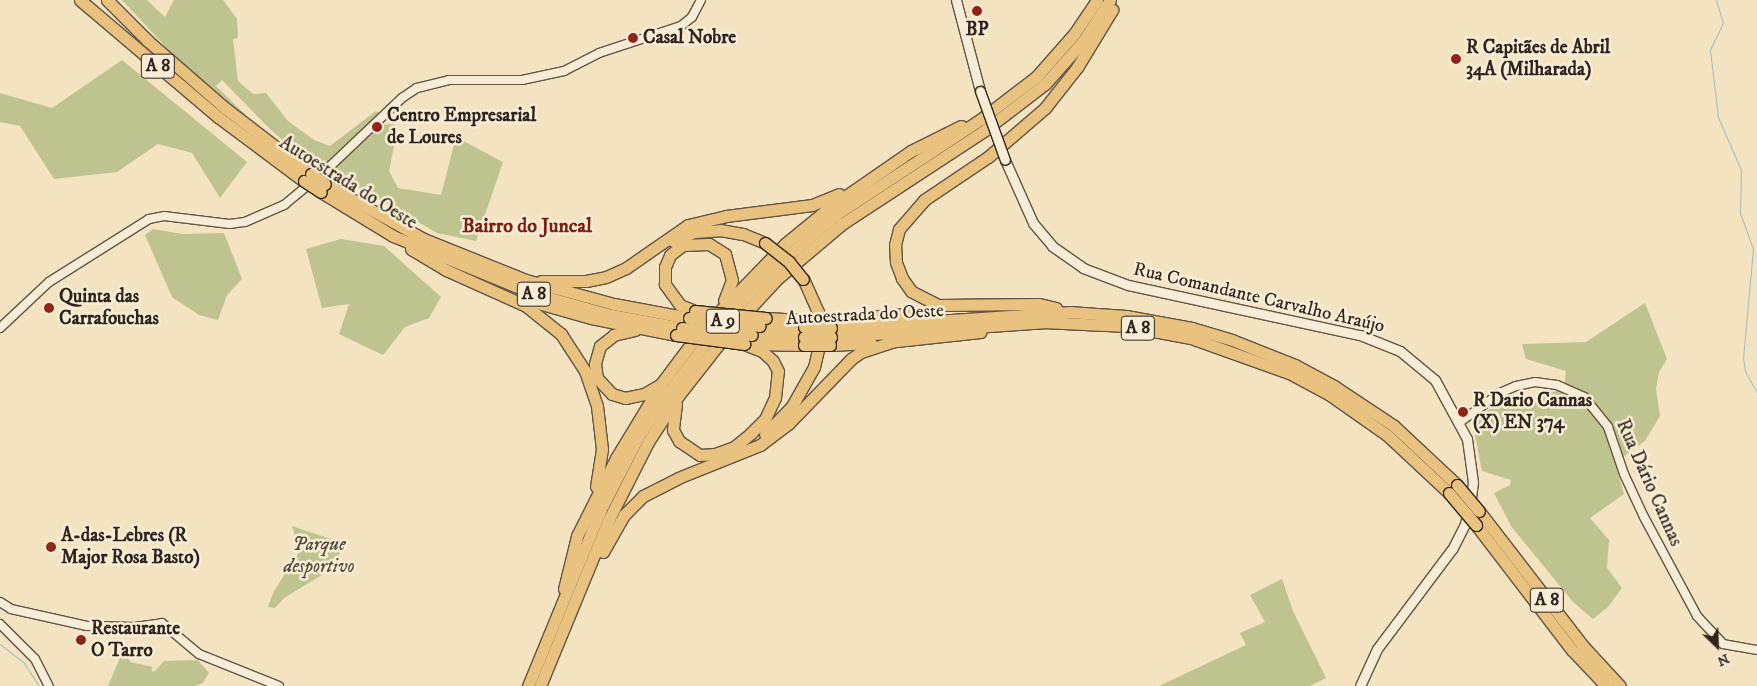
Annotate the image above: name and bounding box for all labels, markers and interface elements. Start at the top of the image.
marker: BP [971,5,983,17]
place label: BP [966,19,988,41]
place label: Casal Nobre [643,27,736,49]
marker: Casal Nobre [627,32,639,44]
place label: R Capitães de Abril 34A (Milharada) [1466,37,1610,81]
road number: A 8 [140,50,176,82]
marker: R Capitães de Abril 34A (Milharada) [1450,53,1462,65]
place label: Centro Empresarial de Loures [387,105,536,149]
marker: Centro Empresarial de Loures [371,121,383,133]
street label: Autoestrada do Oeste [275,131,421,235]
district label: Bairro do Juncal [462,214,592,238]
street label: Rua Comandante Carvalho Araújo [1131,258,1387,338]
road number: A 8 [516,278,552,310]
place label: Quinta das Carrafouchas [59,286,159,330]
street label: Autoestrada do Oeste [785,299,945,331]
marker: Quinta das Carrafouchas [43,302,55,314]
road number: A 9 [706,306,740,336]
road number: A 8 [1120,312,1156,343]
place label: R Dario Cannas (X) EN 374 [1473,390,1592,434]
marker: R Dario Cannas (X) EN 374 [1457,406,1469,418]
street label: Rua Dário Cannas [1611,416,1687,550]
place label: A-das-Lebres (R Major Rosa Basto) [61,525,200,569]
park label: Parque desportivo [283,534,355,578]
marker: A-das-Lebres (R Major Rosa Basto) [45,541,57,553]
road number: A 8 [1530,584,1564,616]
place label: Restaurante O Tarro [91,618,180,662]
north arrow [1692,621,1742,671]
marker: Restaurante O Tarro [75,634,87,646]
text: N [1714,649,1732,670]

